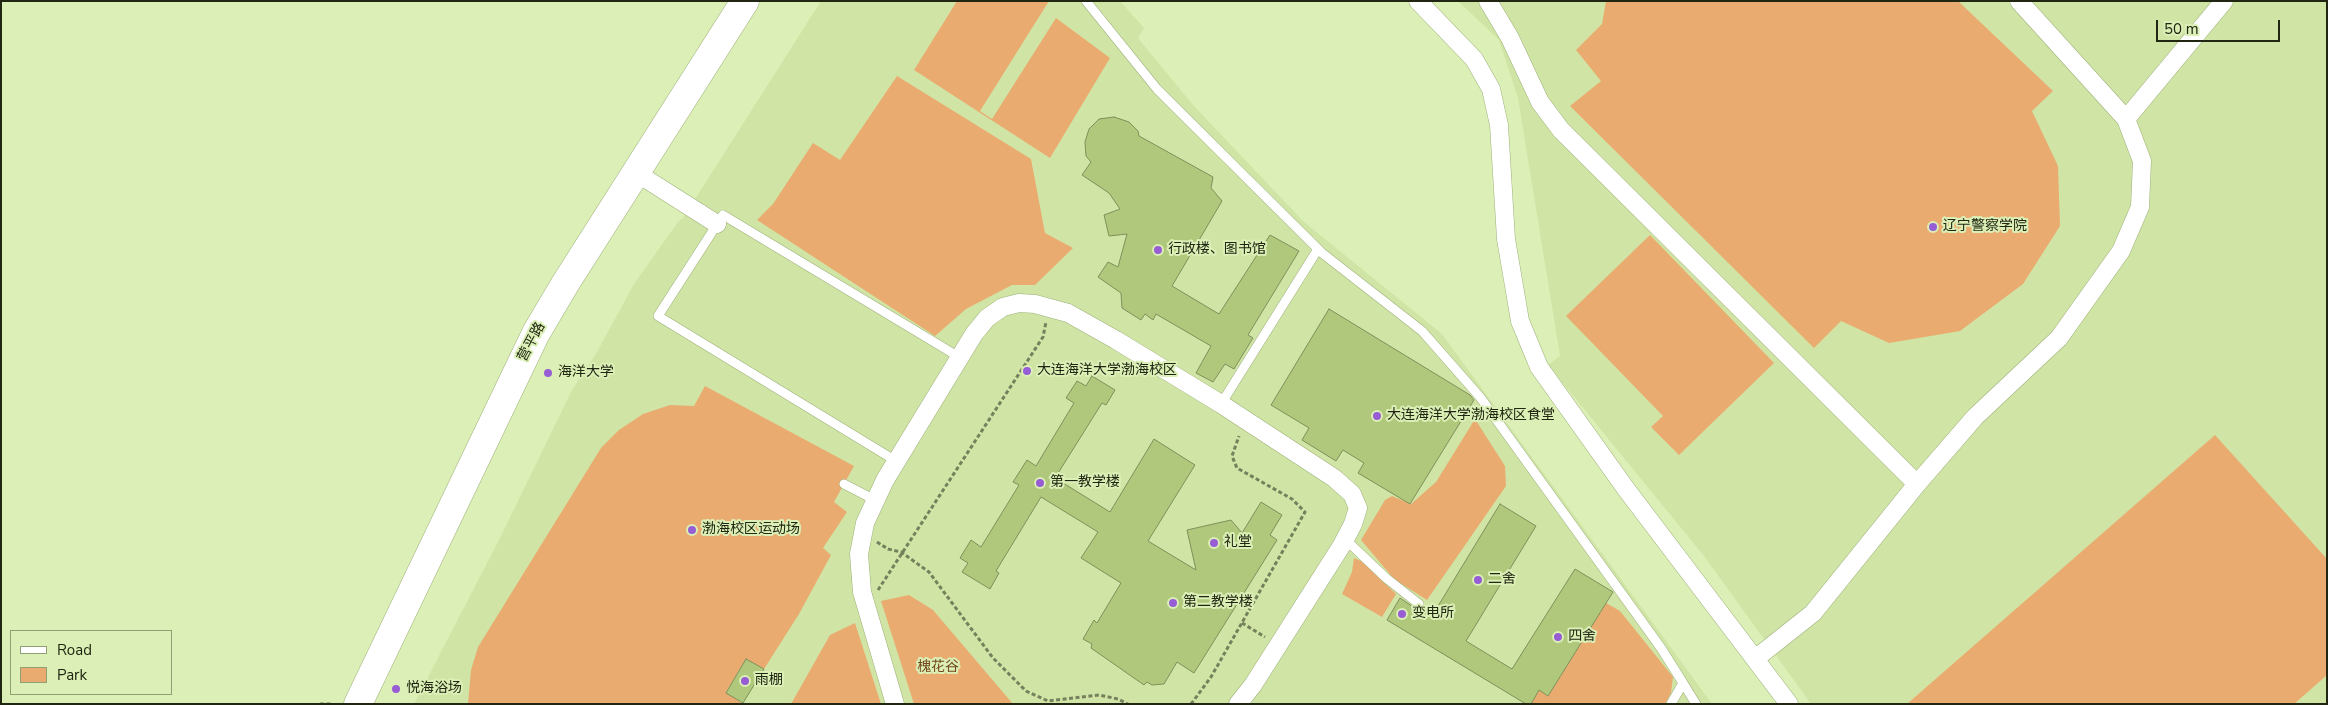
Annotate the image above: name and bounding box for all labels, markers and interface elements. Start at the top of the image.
scale bar [2158,10,2282,42]
text: 50 m [2164,19,2199,39]
place label: 辽宁警察学院 [1943,219,2027,235]
marker: 辽宁警察学院 [1927,221,1939,233]
place label: 行政楼、图书馆 [1168,242,1266,258]
marker: 行政楼、图书馆 [1152,244,1164,256]
street label: 营平路 [515,320,549,364]
place label: 大连海洋大学渤海校区 [1037,363,1177,379]
place label: 海洋大学 [558,365,614,381]
marker: 大连海洋大学渤海校区 [1021,365,1033,377]
marker: 海洋大学 [542,367,554,379]
place label: 大连海洋大学渤海校区食堂 [1387,408,1555,424]
marker: 大连海洋大学渤海校区食堂 [1371,410,1383,422]
place label: 第一教学楼 [1050,475,1120,491]
marker: 第一教学楼 [1034,477,1046,489]
place label: 渤海校区运动场 [702,522,800,538]
marker: 渤海校区运动场 [686,524,698,536]
place label: 礼堂 [1224,535,1252,551]
marker: 礼堂 [1208,537,1220,549]
place label: 二舍 [1488,572,1516,588]
marker: 二舍 [1472,574,1484,586]
place label: 第二教学楼 [1183,595,1253,611]
marker: 第二教学楼 [1167,597,1179,609]
place label: 变电所 [1412,606,1454,622]
marker: 变电所 [1396,608,1408,620]
place label: 四舍 [1568,629,1596,645]
legend [10,630,172,695]
marker: 四舍 [1552,631,1564,643]
text: Road [57,640,92,660]
park label: 槐花谷 [917,660,959,676]
text: Park [57,665,87,685]
place label: 雨棚 [755,673,783,689]
marker: 雨棚 [739,675,751,687]
place label: 悦海浴场 [406,681,462,697]
marker: 悦海浴场 [390,683,402,695]

